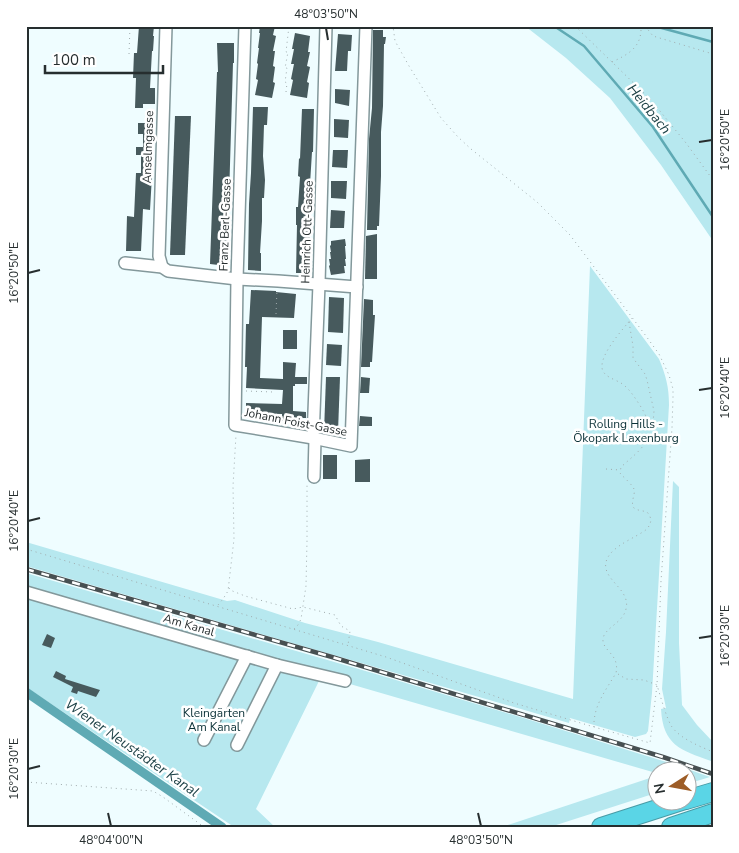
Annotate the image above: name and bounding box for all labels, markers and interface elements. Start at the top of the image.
text: 48°03'50"N [294,6,358,22]
scale bar [45,42,162,74]
text: 100 m [52,50,96,70]
water label: Heidbach [623,80,675,138]
text: 16°20'50"E [717,109,733,171]
street label: Anselmgasse [139,110,157,184]
street label: Franz Berl-Gasse [215,178,235,272]
street label: Heinrich Ott-Gasse [297,180,317,284]
text: 16°20'50"E [6,242,22,304]
text: 16°20'40"E [717,357,733,419]
street label: Johann Foist-Gasse [242,404,349,440]
park label: Rolling Hills - Ökopark Laxenburg [573,416,679,446]
text: 16°20'40"E [6,490,22,552]
text: 16°20'30"E [717,605,733,667]
street label: Am Kanal [161,610,217,640]
water label: Wiener Neustädter Kanal [61,694,203,802]
park label: Kleingärten Am Kanal [183,705,245,735]
text: 16°20'30"E [6,738,22,800]
north arrow [646,760,696,810]
text: N [649,781,670,795]
text: 48°04'00"N [79,832,143,848]
text: 48°03'50"N [449,832,513,848]

